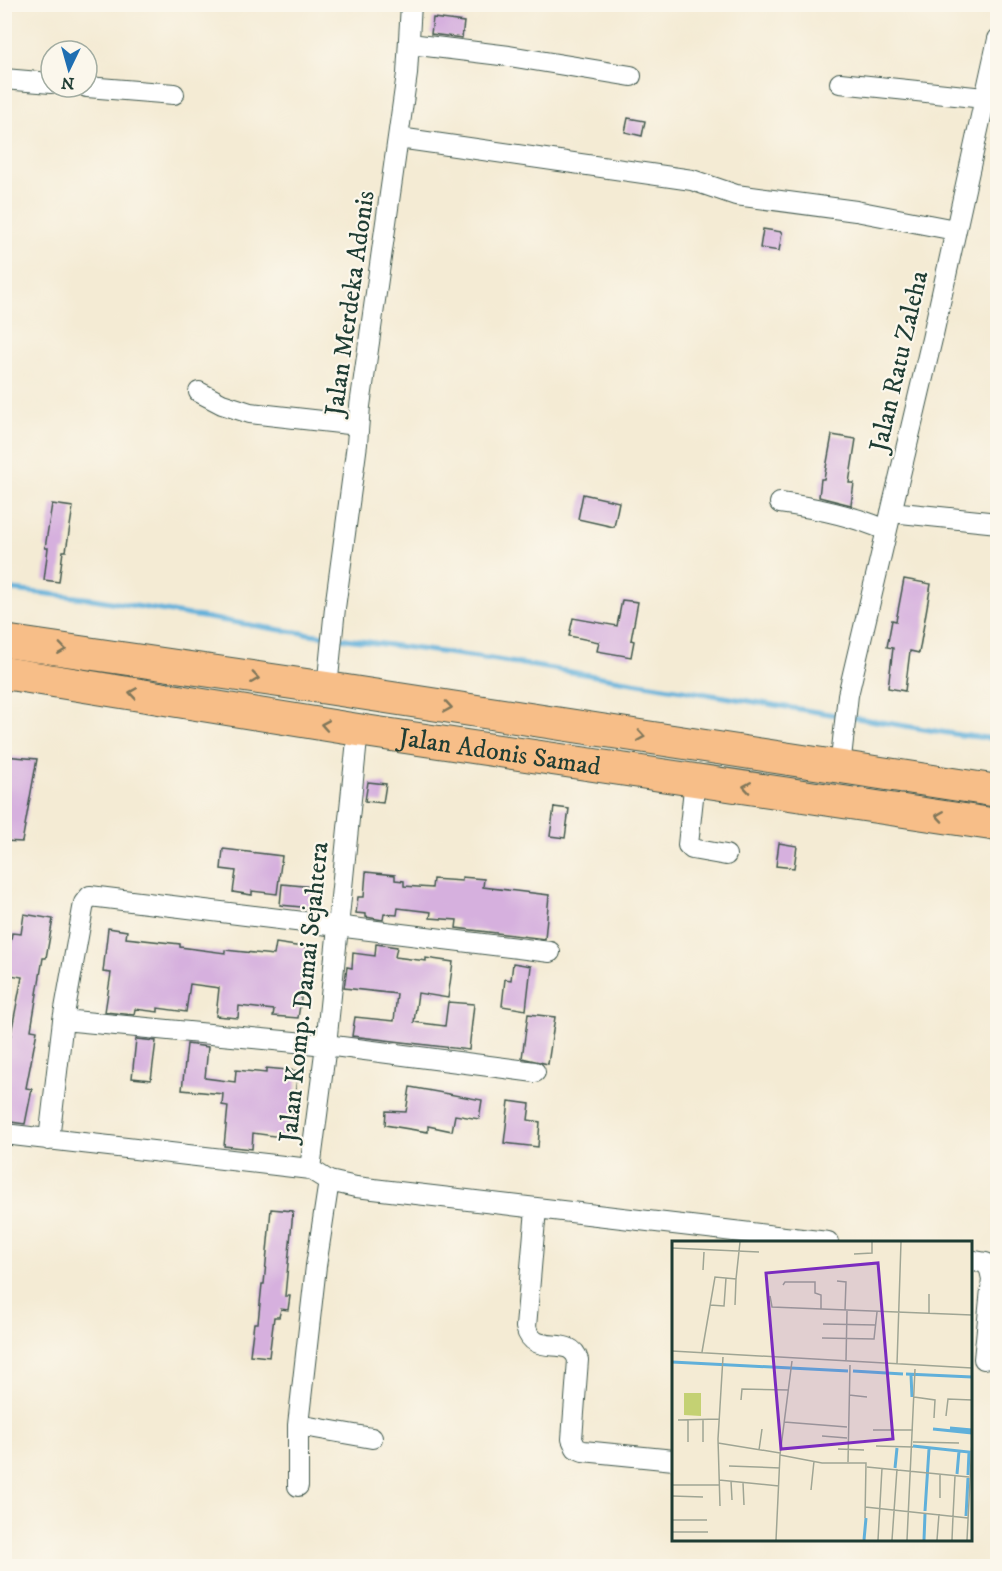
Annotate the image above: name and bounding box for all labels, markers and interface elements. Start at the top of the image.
north arrow [39,39,99,99]
text: N [60,72,75,93]
street label: Jalan Merdeka Adonis [318,189,383,420]
street label: Jalan Ratu Zaleha [862,268,936,457]
one-way arrow [58,643,67,655]
one-way arrow [251,671,260,683]
one-way arrow [128,688,138,700]
one-way arrow [444,700,453,712]
one-way arrow [321,719,331,732]
street label: Jalan Adonis Samad [394,721,603,784]
one-way arrow [636,730,645,742]
one-way arrow [742,781,752,793]
one-way arrow [935,811,944,823]
street label: Jalan Komp. Damai Sejahtera [272,840,337,1146]
inset map [672,1241,972,1541]

